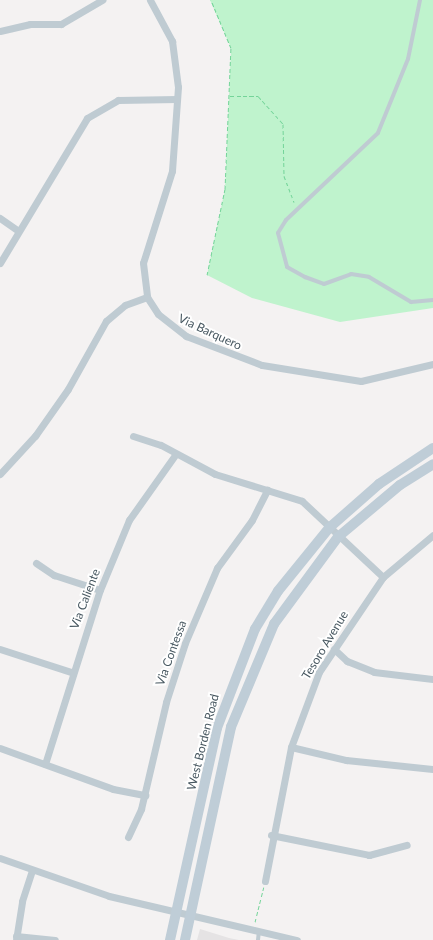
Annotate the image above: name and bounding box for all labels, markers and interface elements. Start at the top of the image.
street label: Via Barquero [176,311,244,353]
street label: Via Caliente [67,567,103,631]
street label: Tesoro Avenue [299,608,351,682]
street label: Via Contessa [153,618,189,688]
street label: West Borden Road [184,692,222,792]

